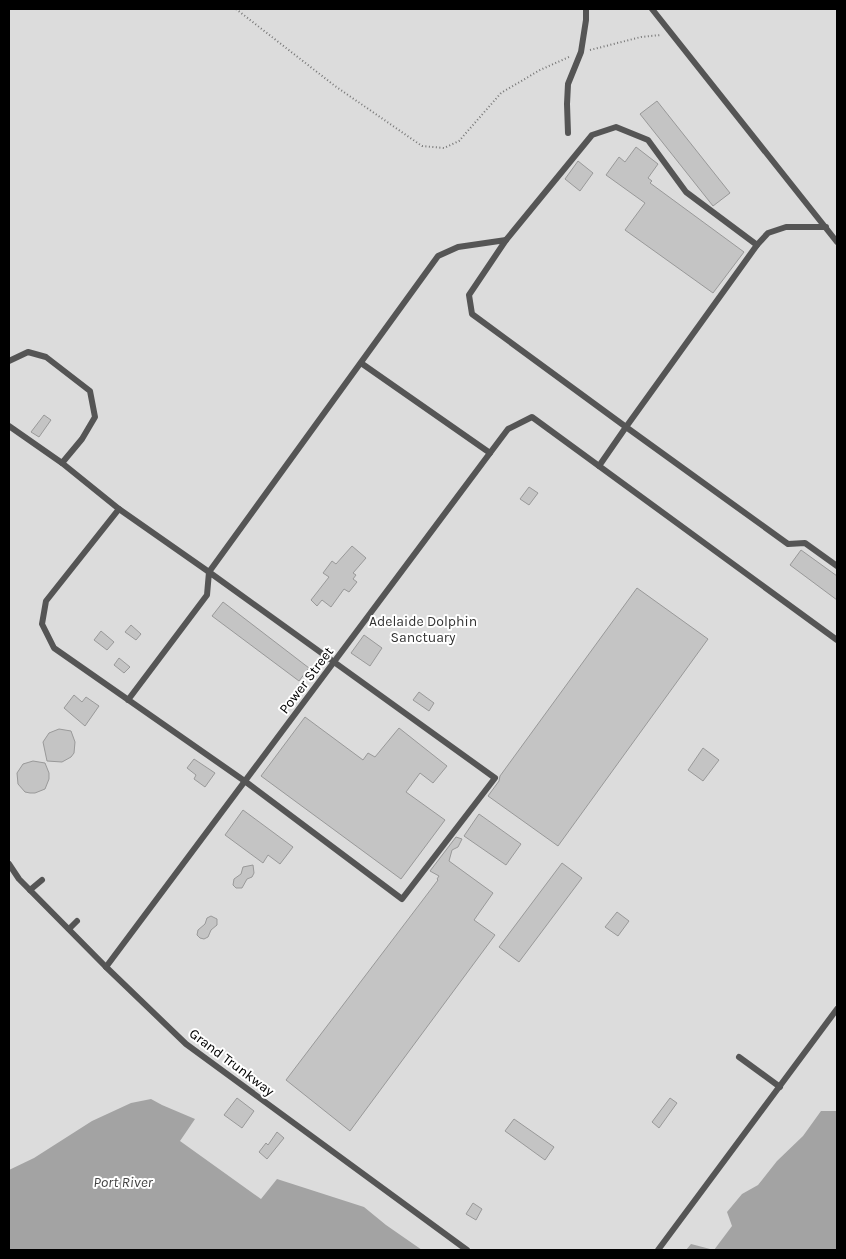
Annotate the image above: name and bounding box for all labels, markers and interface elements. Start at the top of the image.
park label: Adelaide Dolphin Sanctuary [369,613,477,646]
street label: Power Street [276,643,337,717]
street label: Grand Trunkway [186,1025,278,1100]
water label: Port River [93,1173,154,1191]

